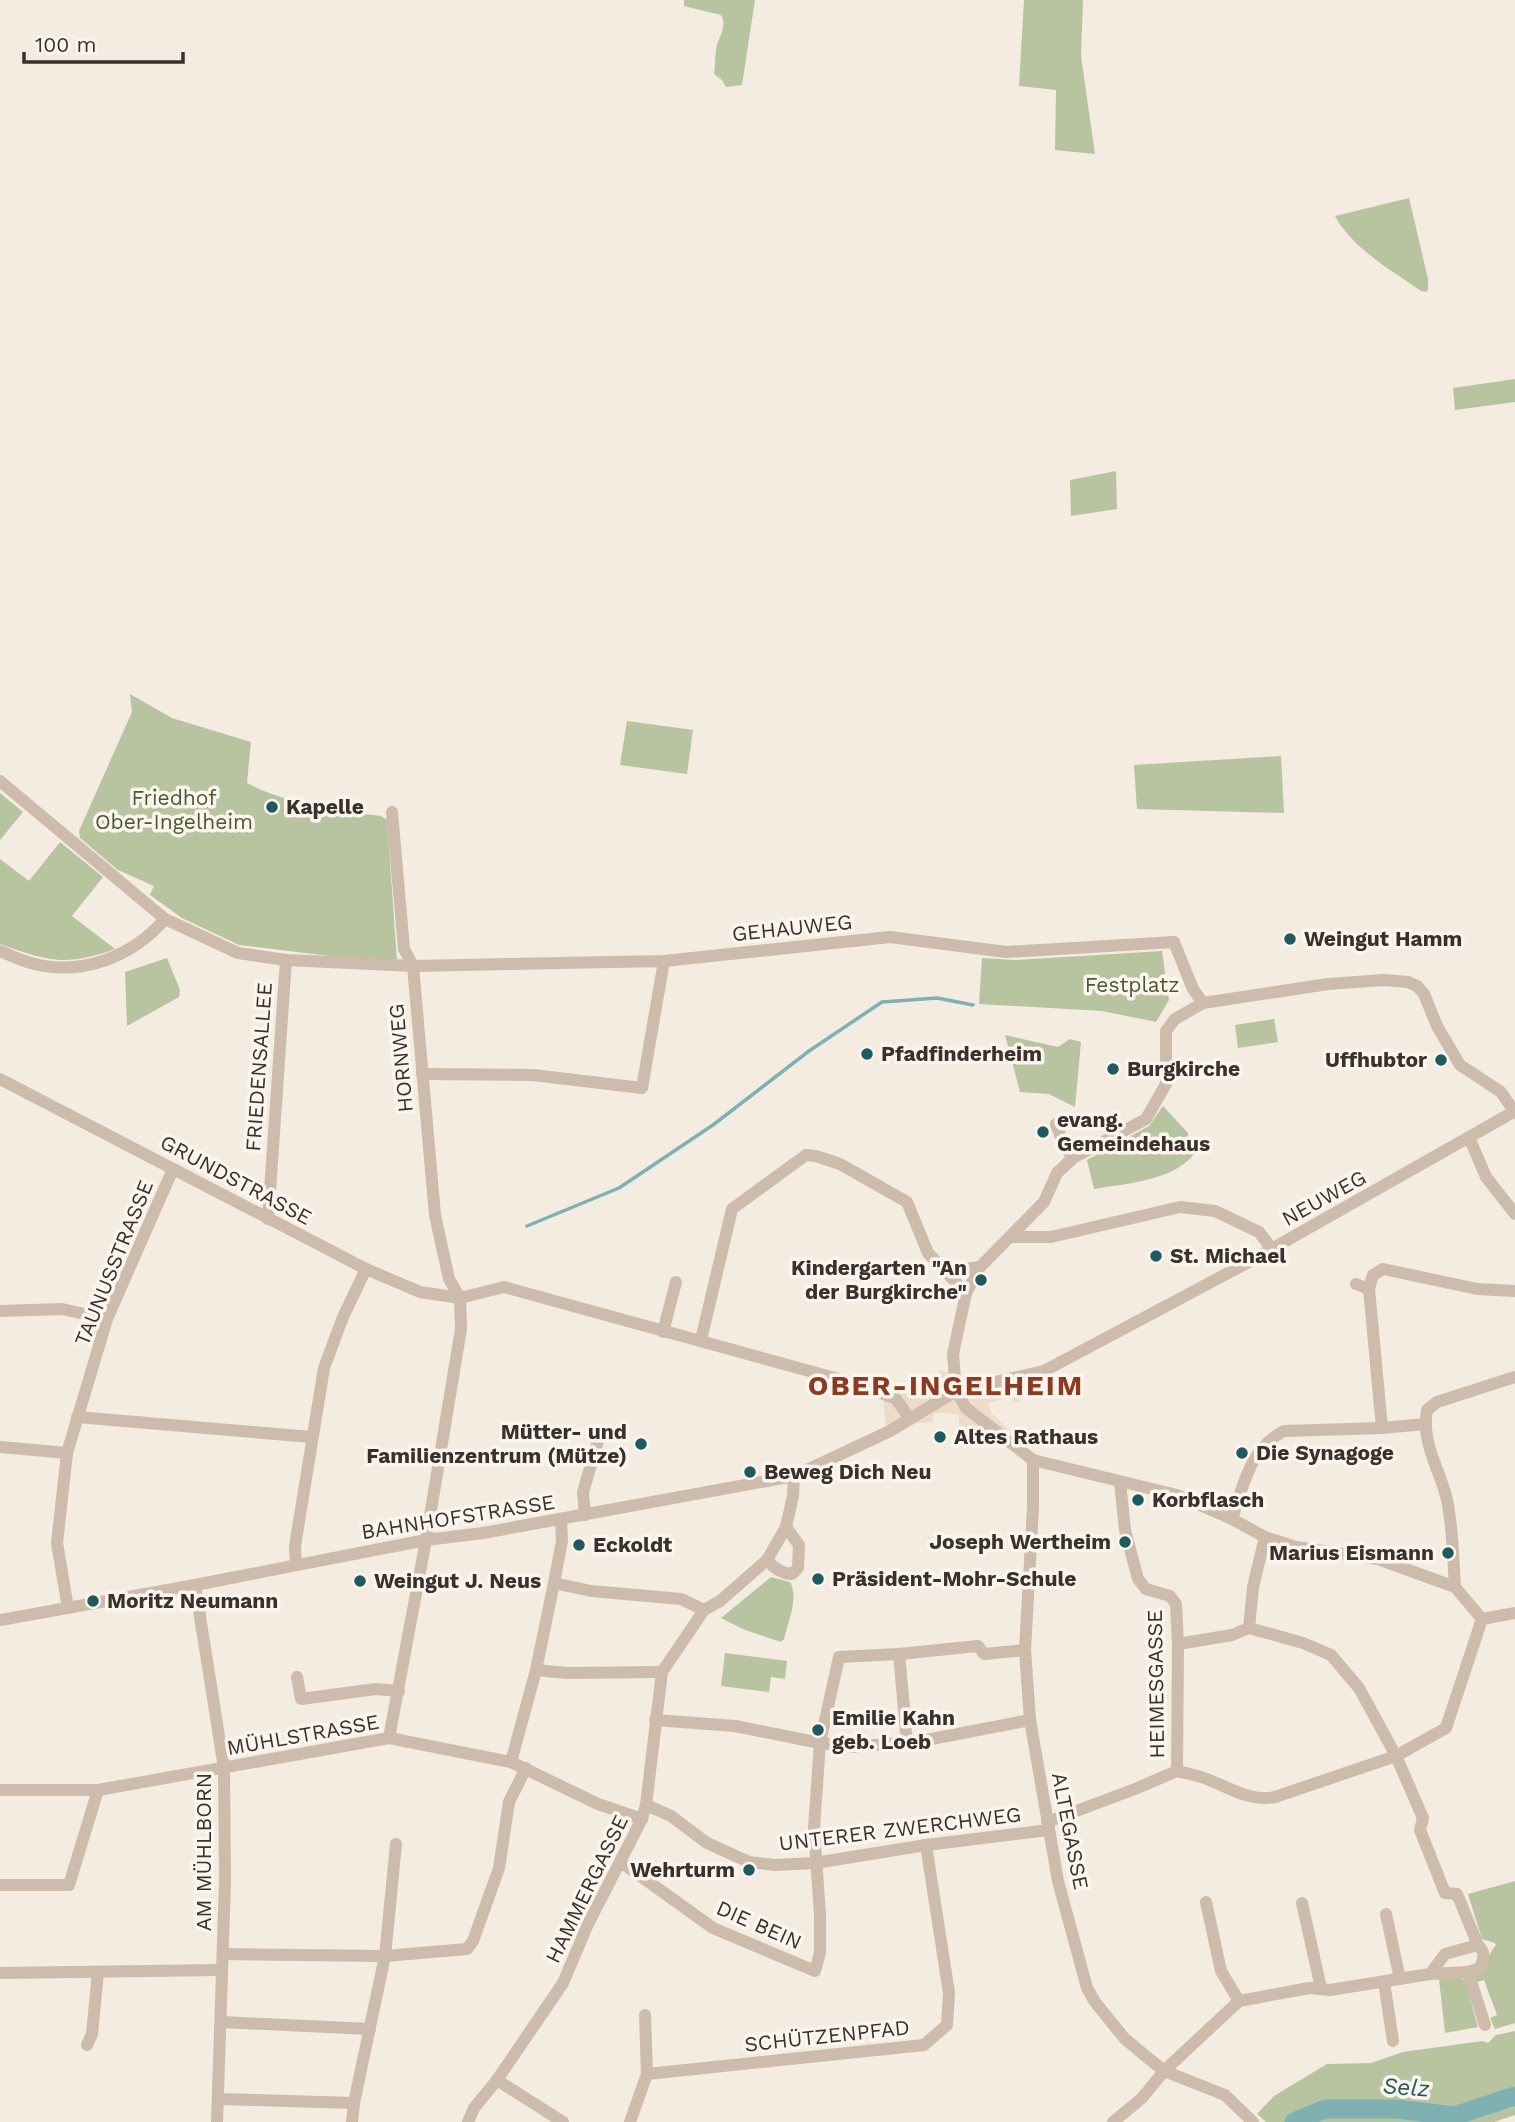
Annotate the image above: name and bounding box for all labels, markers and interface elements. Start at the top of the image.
scale bar [24,21,184,65]
text: 100 m [35,32,97,57]
park label: Friedhof Ober-Ingelheim [95,785,253,834]
place label: Kapelle [286,794,364,819]
marker: Kapelle [264,799,280,815]
street label: GEHAUWEG [731,909,853,946]
place label: Weingut Hamm [1304,926,1462,951]
marker: Weingut Hamm [1282,931,1298,947]
park label: Festplatz [1085,972,1179,997]
street label: FRIEDENSALLEE [240,982,277,1152]
street label: HORNWEG [383,1003,418,1113]
place label: Pfadfinderheim [881,1041,1042,1066]
marker: Pfadfinderheim [859,1046,875,1062]
place label: Uffhubtor [1325,1047,1427,1072]
marker: Uffhubtor [1433,1052,1449,1068]
place label: Burgkirche [1127,1056,1240,1081]
marker: Burgkirche [1105,1061,1121,1077]
place label: evang. Gemeindehaus [1057,1107,1210,1156]
marker: evang. Gemeindehaus [1035,1124,1051,1140]
street label: GRUNDSTRASSE [156,1129,316,1230]
street label: NEUWEG [1277,1164,1370,1231]
street label: TAUNUSSTRASSE [69,1176,158,1349]
place label: St. Michael [1170,1243,1286,1268]
marker: St. Michael [1148,1248,1164,1264]
place label: Kindergarten "An der Burgkirche" [791,1255,967,1304]
marker: Kindergarten "An der Burgkirche" [973,1272,989,1288]
district label: OBER-INGELHEIM [808,1369,1084,1402]
place label: Mütter- und Familienzentrum (Mütze) [366,1419,627,1468]
place label: Altes Rathaus [954,1424,1098,1449]
marker: Altes Rathaus [932,1429,948,1445]
marker: Mütter- und Familienzentrum (Mütze) [633,1436,649,1452]
place label: Die Synagoge [1256,1440,1394,1465]
marker: Die Synagoge [1234,1445,1250,1461]
place label: Beweg Dich Neu [764,1459,932,1484]
marker: Beweg Dich Neu [742,1464,758,1480]
place label: Korbflasch [1152,1487,1264,1512]
street label: BAHNHOFSTRASSE [359,1489,556,1544]
marker: Korbflasch [1130,1492,1146,1508]
place label: Joseph Wertheim [929,1529,1111,1554]
place label: Eckoldt [593,1532,672,1557]
marker: Joseph Wertheim [1117,1534,1133,1550]
marker: Eckoldt [571,1537,587,1553]
place label: Marius Eismann [1269,1540,1434,1565]
marker: Marius Eismann [1440,1545,1456,1561]
place label: Präsident-Mohr-Schule [832,1566,1076,1591]
place label: Weingut J. Neus [374,1568,541,1593]
marker: Präsident-Mohr-Schule [810,1571,826,1587]
marker: Weingut J. Neus [352,1573,368,1589]
place label: Moritz Neumann [107,1588,278,1613]
marker: Moritz Neumann [85,1593,101,1609]
street label: HEIMESGASSE [1142,1609,1169,1759]
place label: Emilie Kahn geb. Loeb [832,1705,955,1754]
street label: MÜHLSTRASSE [225,1709,381,1760]
marker: Emilie Kahn geb. Loeb [810,1722,826,1738]
street label: ALTEGASSE [1047,1770,1094,1892]
street label: AM MÜHLBORN [191,1773,216,1931]
street label: UNTERER ZWERCHWEG [777,1801,1022,1856]
street label: HAMMERGASSE [540,1811,633,1967]
place label: Wehrturm [630,1857,735,1882]
marker: Wehrturm [741,1862,757,1878]
street label: DIE BEIN [713,1895,806,1954]
street label: SCHÜTZENPFAD [743,2014,911,2057]
water label: Selz [1382,2072,1430,2103]

